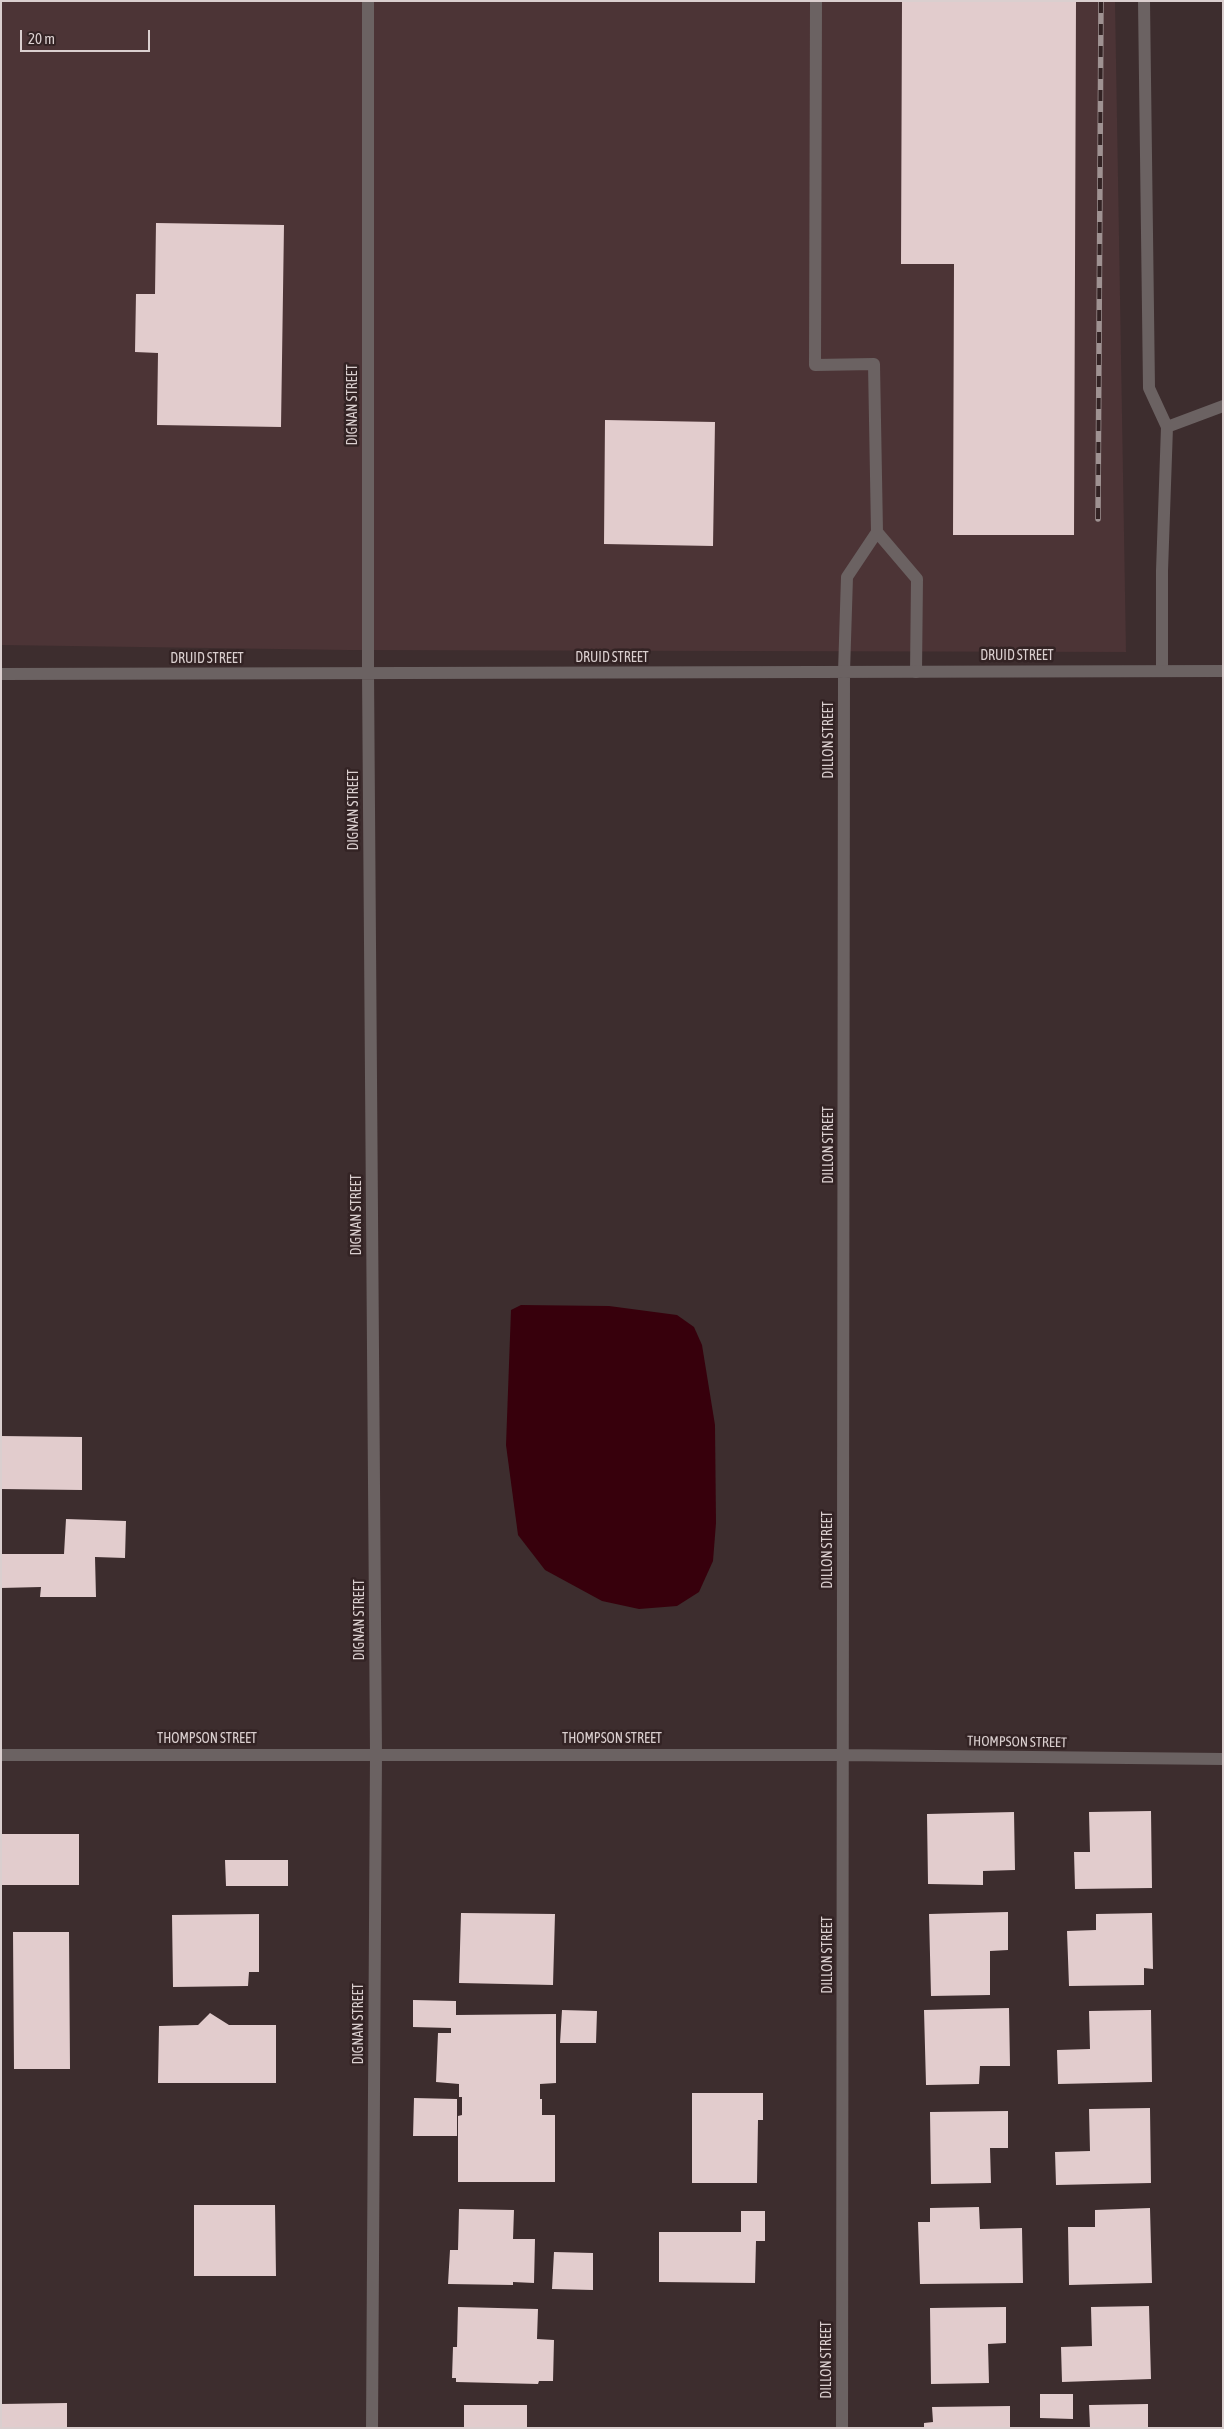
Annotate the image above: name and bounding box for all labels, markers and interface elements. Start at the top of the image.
scale bar [22,20,152,52]
text: 20 m [28,30,55,47]
street label: DIGNAN STREET [345,364,361,446]
street label: DRUID STREET [980,648,1054,664]
street label: DRUID STREET [575,650,649,666]
street label: DRUID STREET [170,651,244,667]
street label: DILLON STREET [821,701,837,779]
street label: DIGNAN STREET [346,769,362,851]
street label: DILLON STREET [821,1106,837,1184]
street label: DIGNAN STREET [349,1174,365,1256]
street label: DILLON STREET [820,1511,836,1589]
street label: DIGNAN STREET [352,1579,368,1661]
street label: THOMPSON STREET [157,1731,257,1747]
street label: THOMPSON STREET [562,1731,662,1747]
street label: THOMPSON STREET [967,1733,1067,1751]
street label: DILLON STREET [820,1916,836,1994]
street label: DIGNAN STREET [351,1983,367,2065]
street label: DILLON STREET [819,2321,835,2399]

